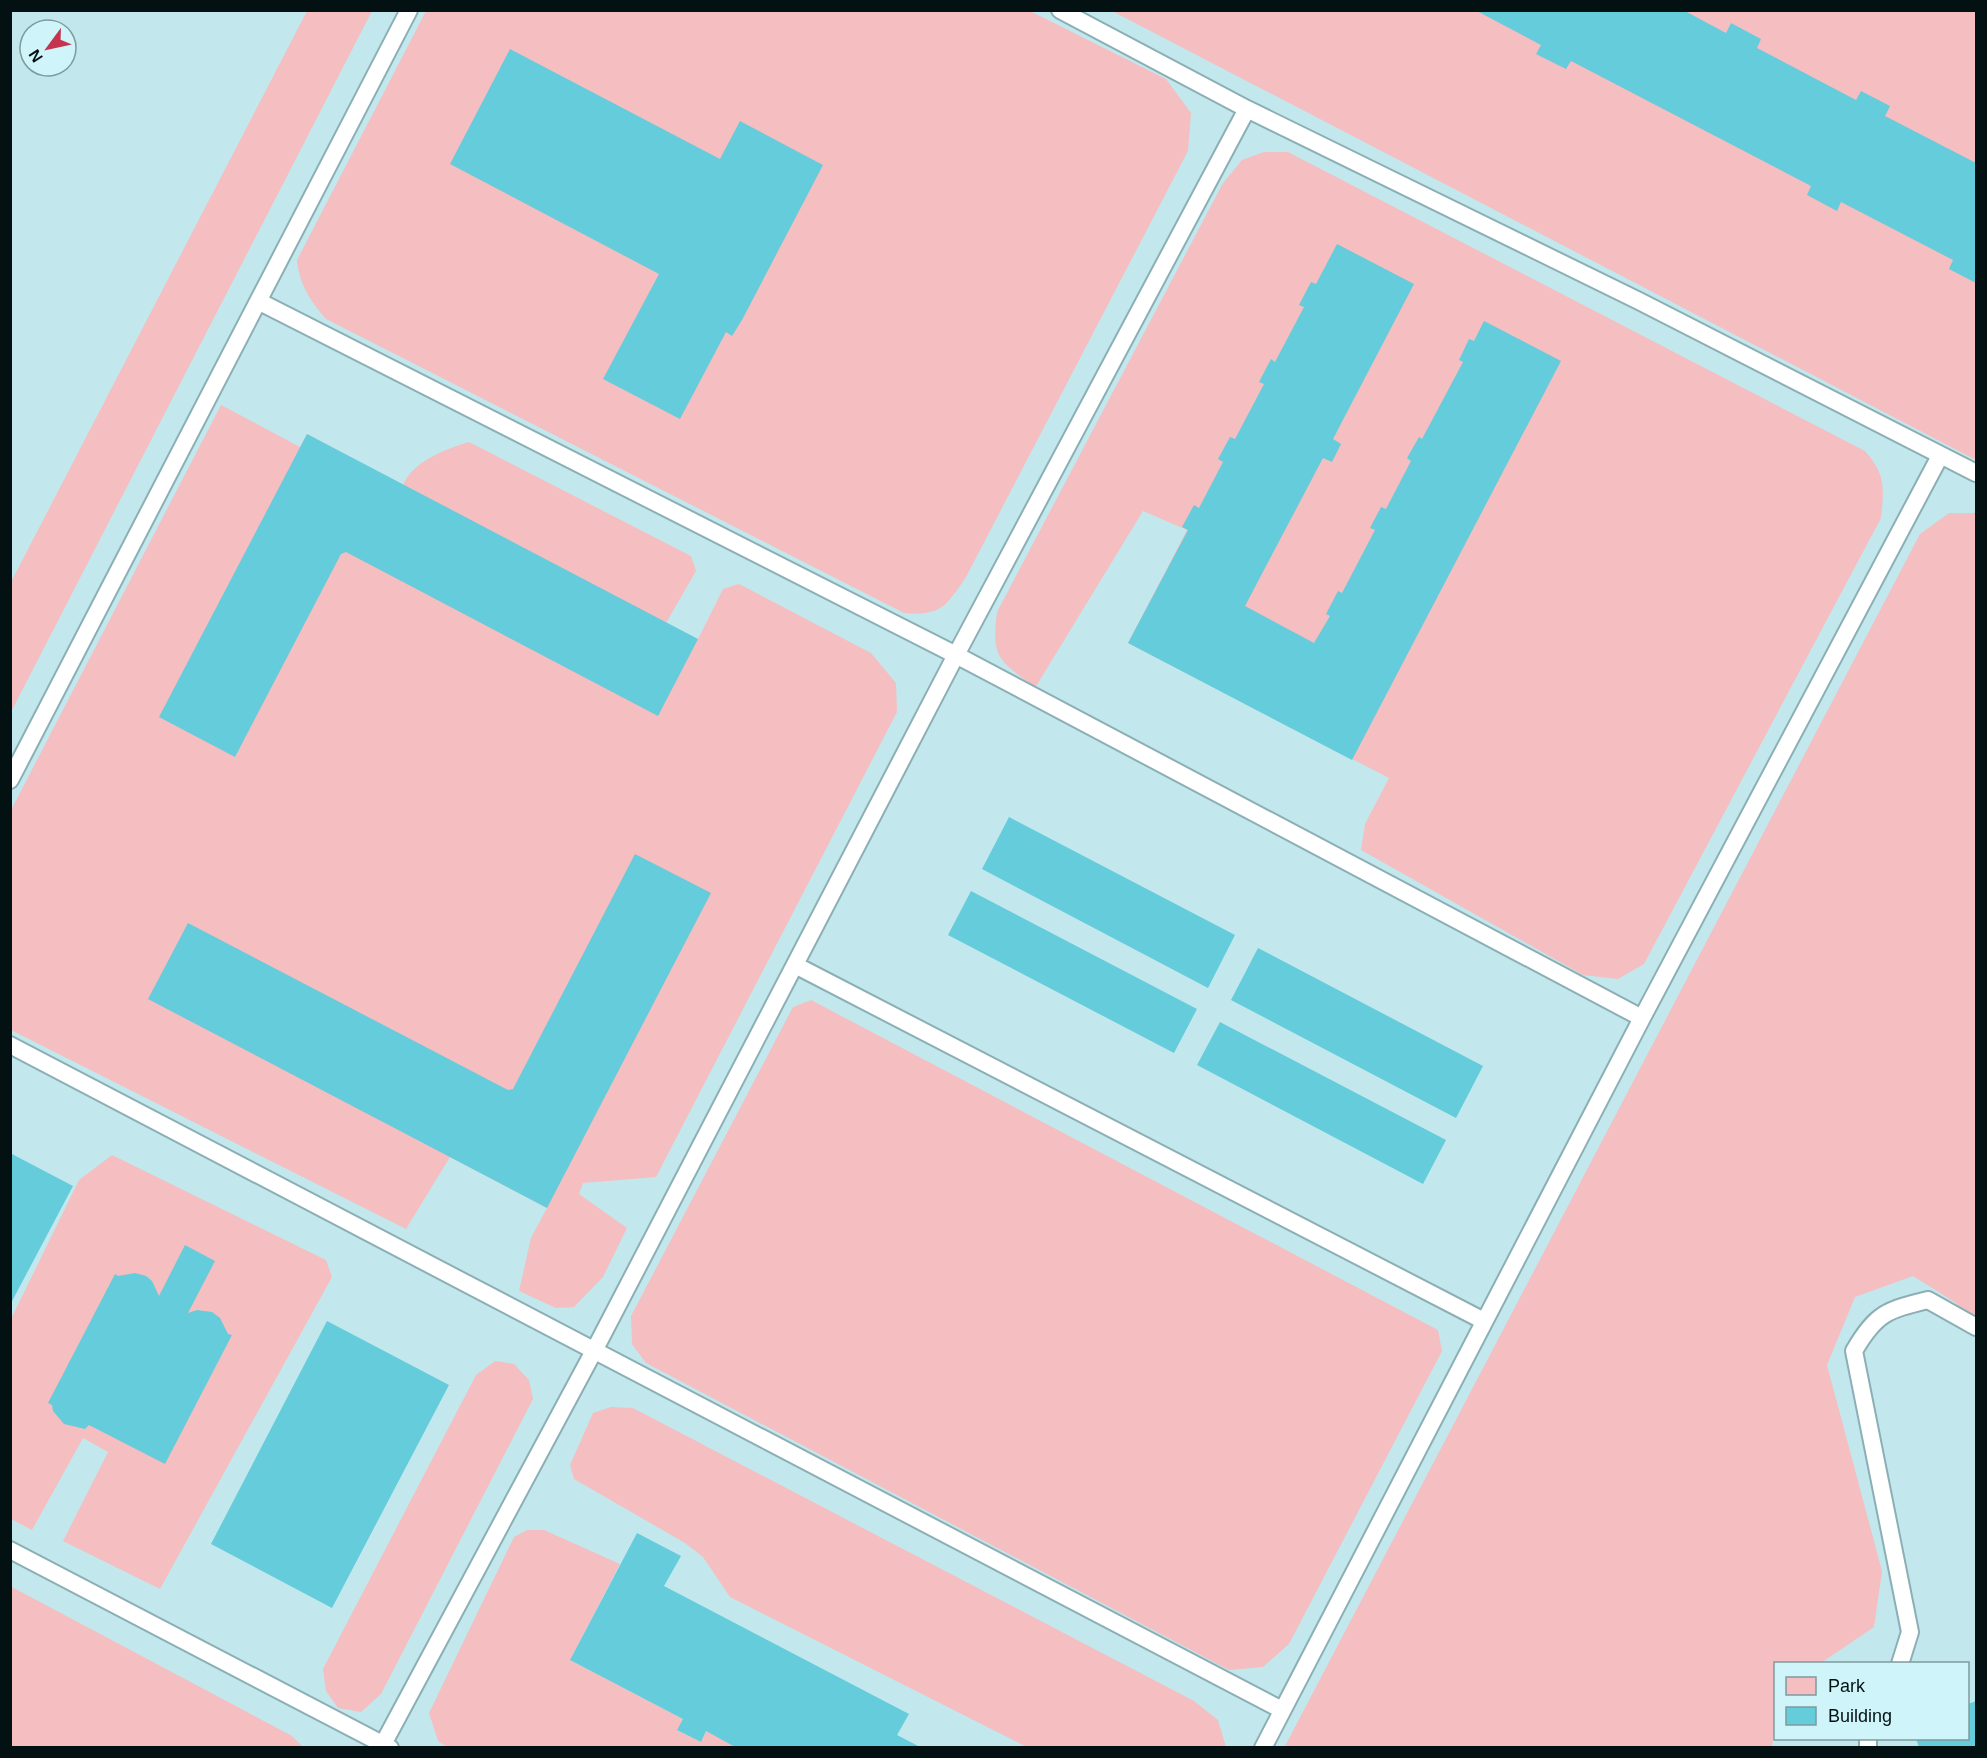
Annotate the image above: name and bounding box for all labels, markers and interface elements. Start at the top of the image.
north arrow [18,18,78,78]
text: N [26,46,46,65]
legend [1774,1662,1969,1740]
text: Park [1828,1676,1866,1696]
text: Building [1828,1706,1892,1726]

